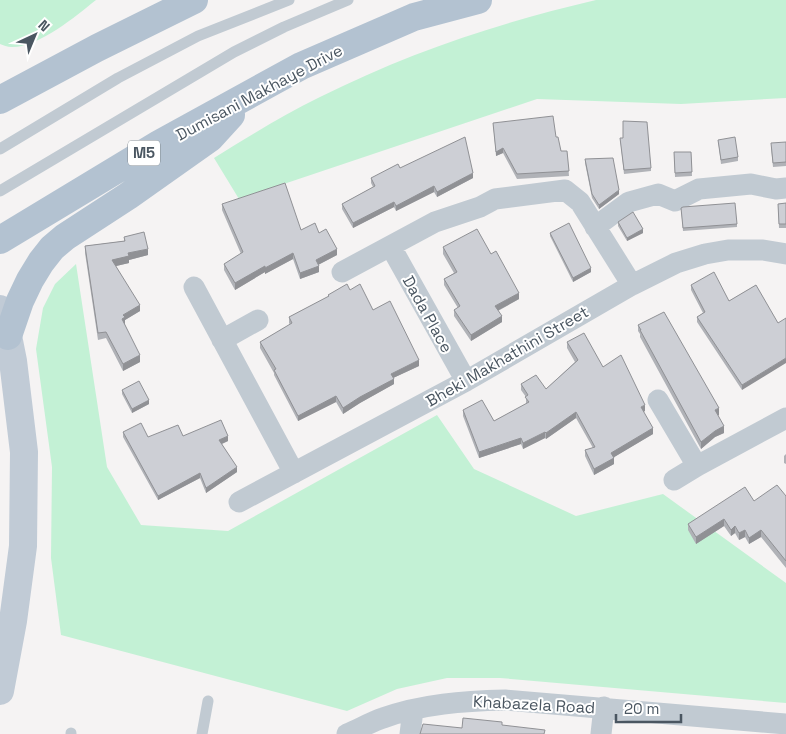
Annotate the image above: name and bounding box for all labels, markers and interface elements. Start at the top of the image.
north arrow [10,10,60,60]
text: N [34,16,54,35]
street label: Dumisani Makhaye Drive [172,40,346,145]
road number: M5 [128,140,160,166]
street label: Dada Place [398,272,457,356]
street label: Bheki Makhathini Street [422,301,592,412]
street label: Khabazela Road [472,691,596,718]
scale bar [616,692,681,724]
text: 20 m [624,699,659,718]

